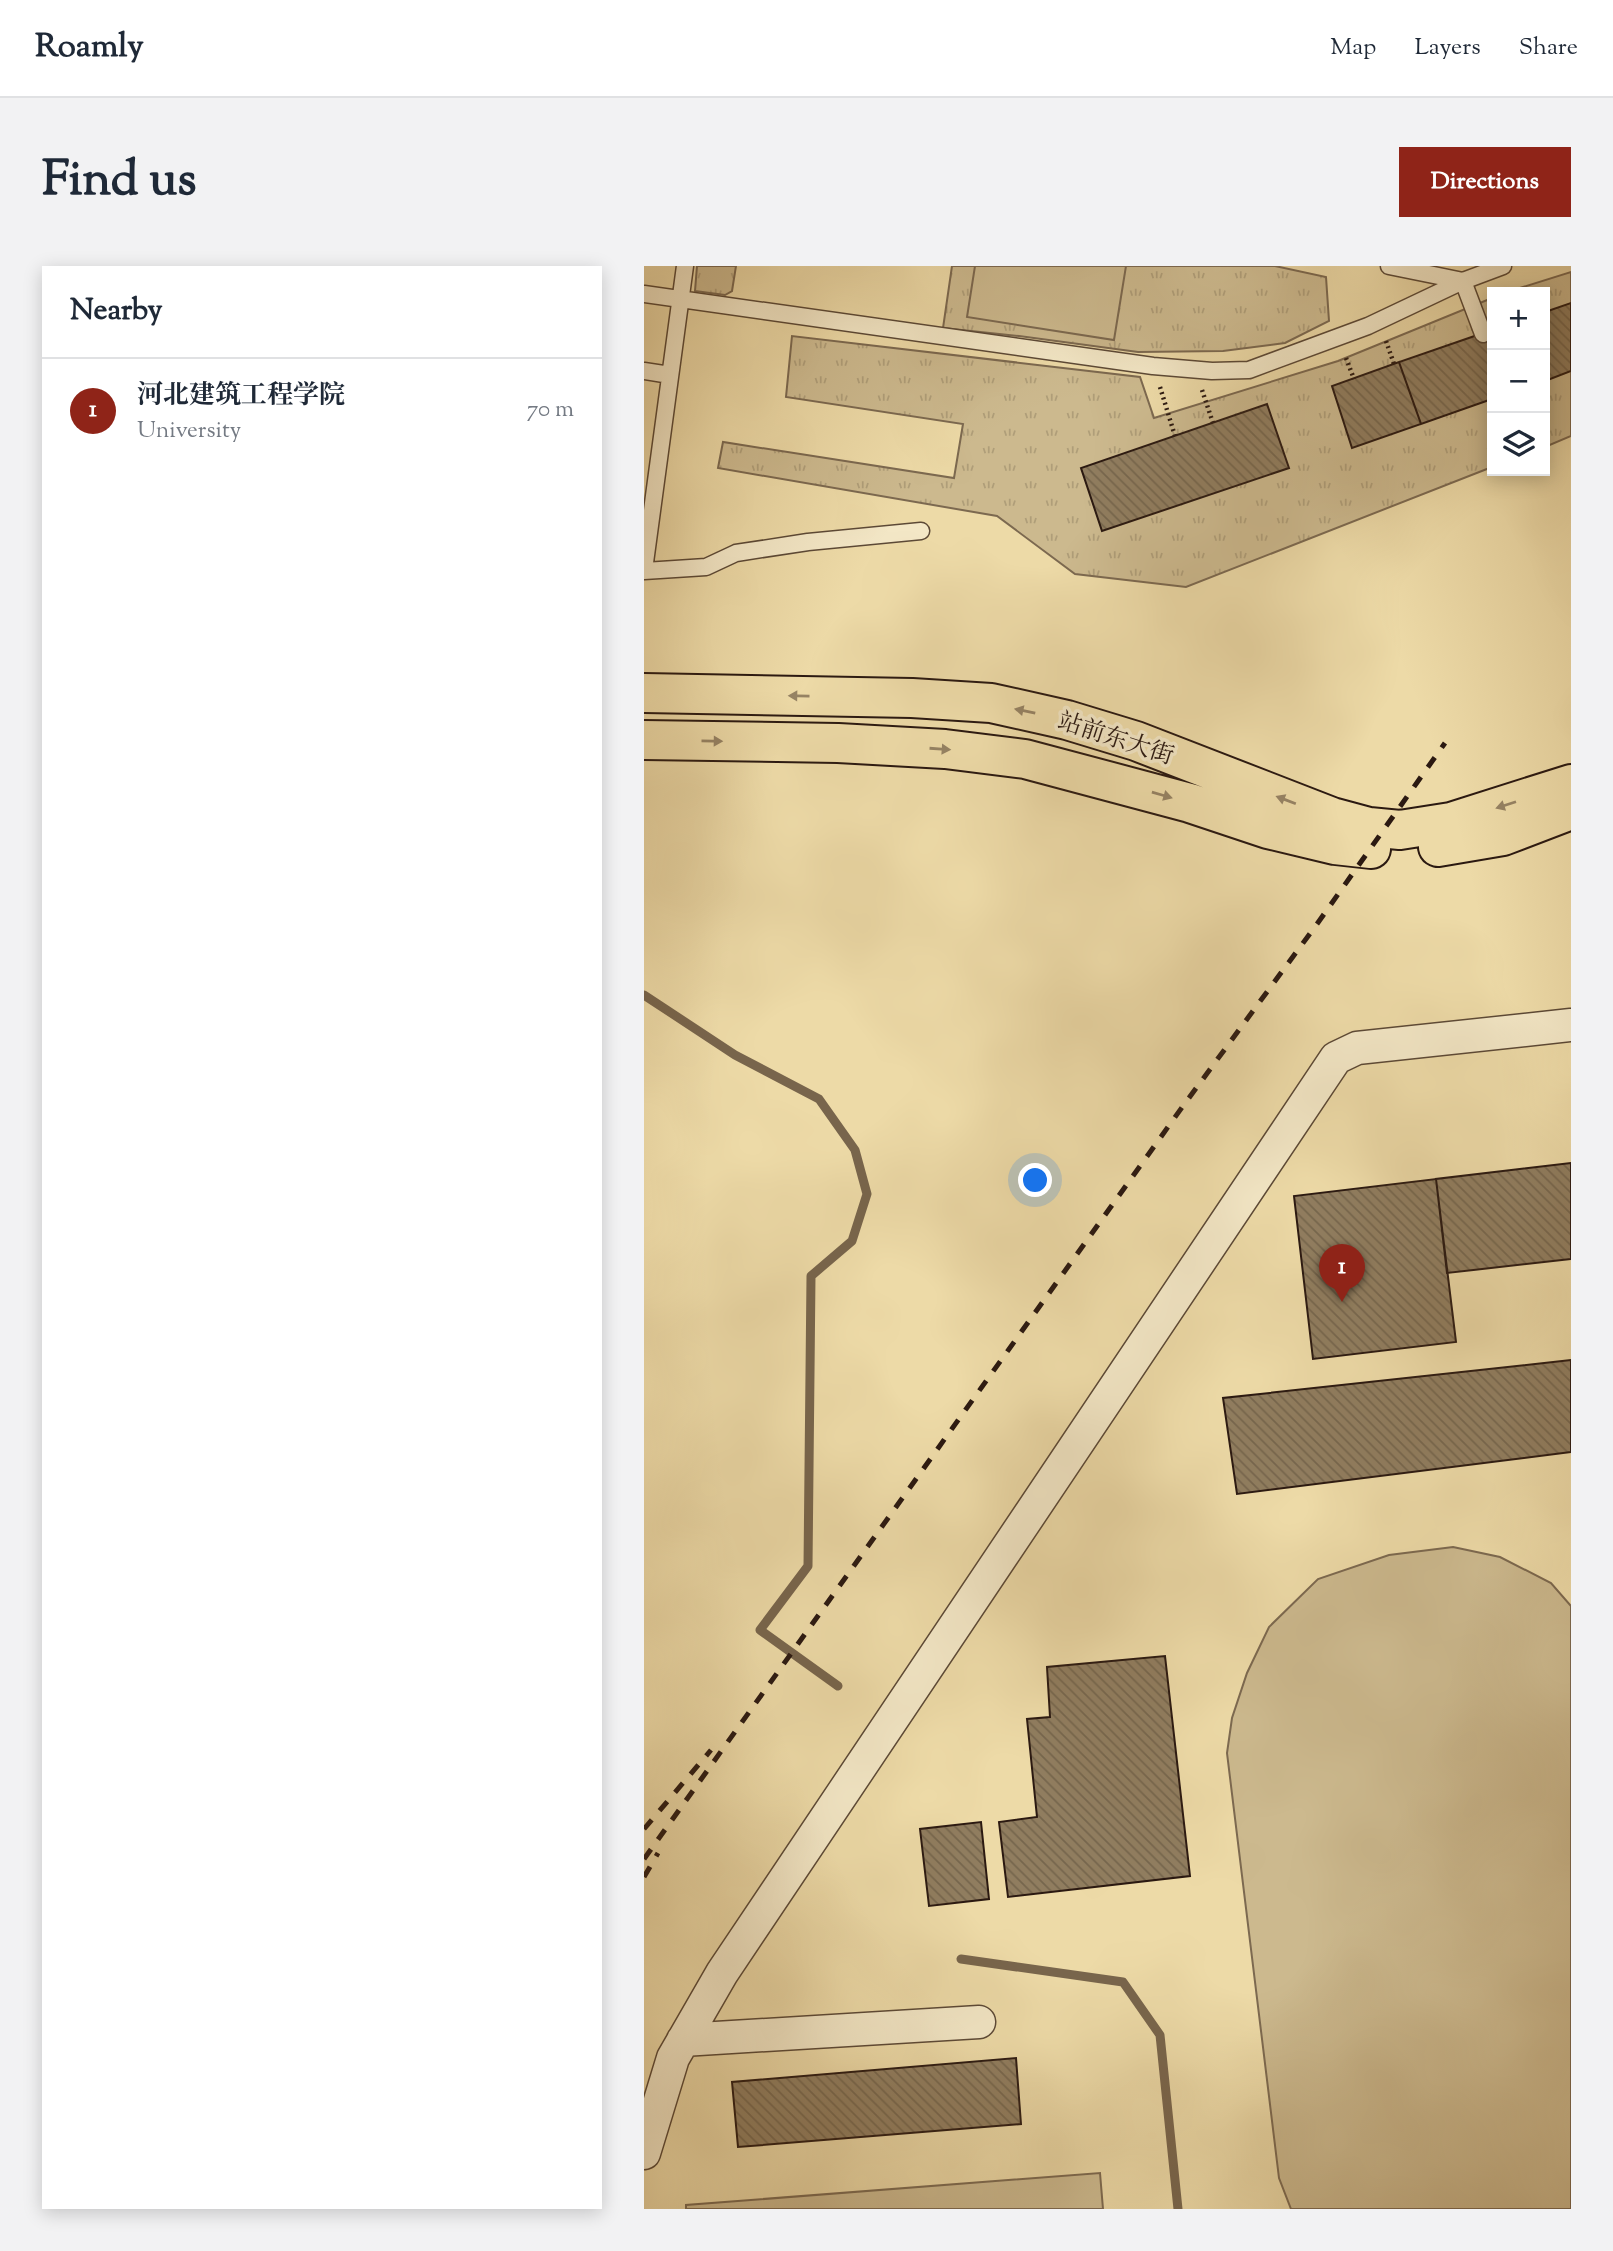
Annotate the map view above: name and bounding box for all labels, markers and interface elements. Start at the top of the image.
text: Roamly [35,24,144,72]
text: Map [1330,31,1376,65]
text: Layers [1414,31,1481,65]
text: Share [1519,31,1578,65]
text: Find us [42,147,196,217]
button: Directions [1399,147,1571,217]
map controls [1487,287,1550,476]
button: + [1487,287,1550,350]
text: Nearby [70,290,162,333]
button: − [1487,350,1550,413]
text: 河北建筑工程学院 [137,378,345,415]
text: 1 [89,394,97,427]
text: 70 m [527,394,574,427]
button: layers [1487,413,1550,476]
text: University [137,415,241,448]
one-way arrow [787,690,809,702]
one-way arrow [1014,705,1036,716]
street label: 站前东大街 [1053,705,1178,775]
one-way arrow [701,735,723,747]
one-way arrow [929,744,951,755]
one-way arrow [1151,790,1173,801]
one-way arrow [1276,794,1297,805]
one-way arrow [1495,800,1516,811]
your location [1018,1163,1052,1197]
pin: 1 [1319,1244,1365,1302]

